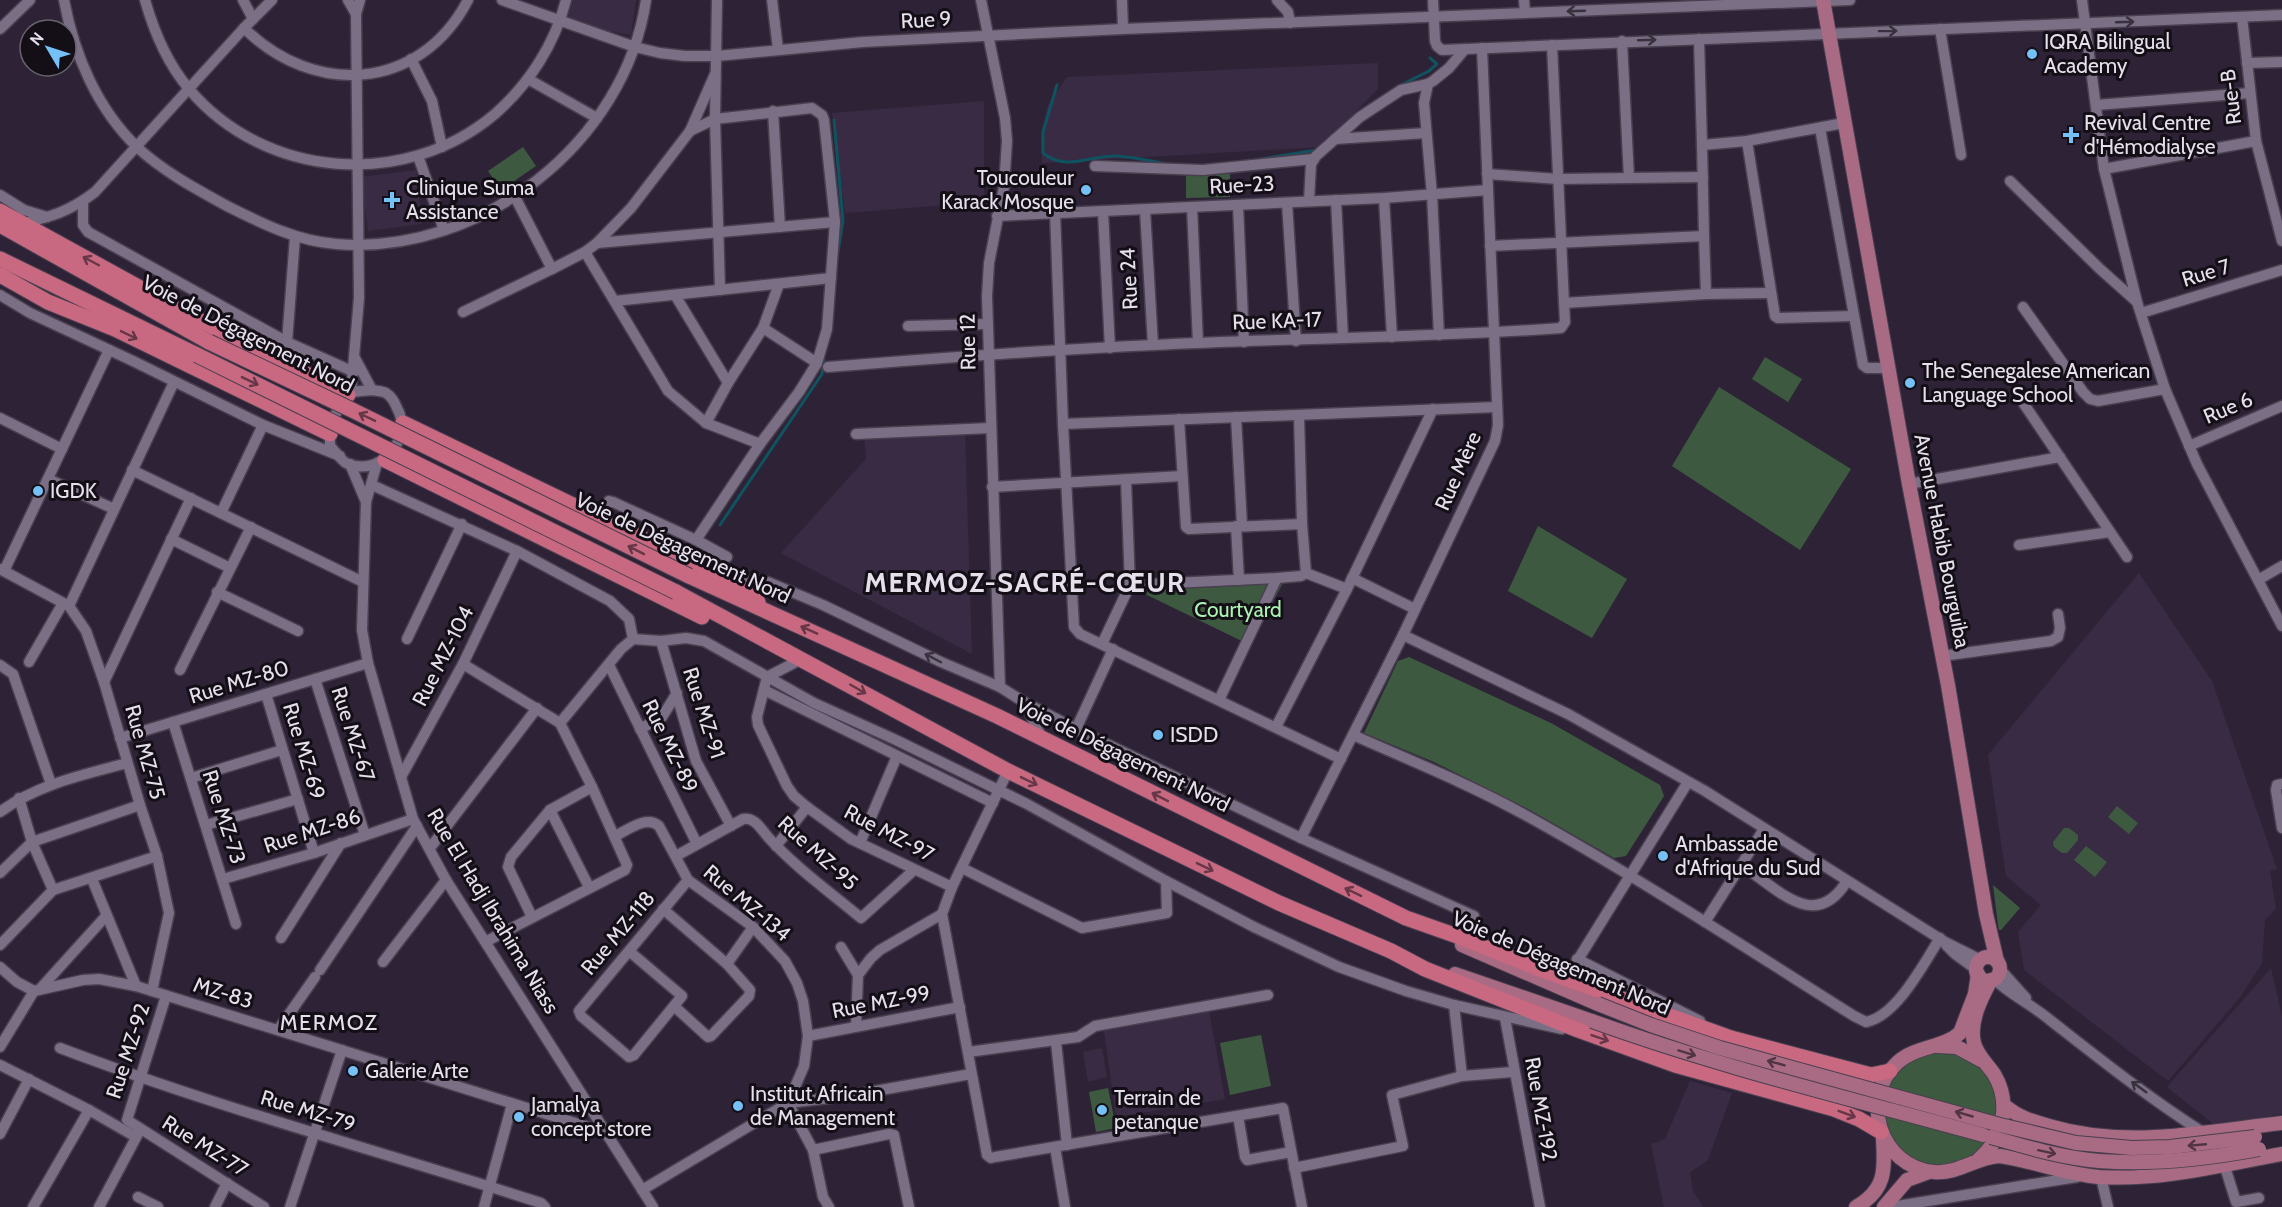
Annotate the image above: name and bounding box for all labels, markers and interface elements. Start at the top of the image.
street label: Rue 9 [900,6,952,33]
one-way arrow [1567,6,1587,17]
one-way arrow [2114,16,2134,27]
north arrow [18,18,78,78]
one-way arrow [1878,25,1898,37]
text: N [26,29,48,49]
place label: IQRA Bilingual Academy [2044,29,2170,78]
one-way arrow [1637,35,1657,46]
marker: IQRA Bilingual Academy [2025,47,2039,61]
street label: Rue-B [2215,68,2246,126]
place label: Revival Centre d'Hémodialyse [2084,110,2216,159]
marker: Revival Centre d'Hémodialyse [2062,126,2080,144]
place label: Toucouleur Karack Mosque [941,165,1074,214]
street label: Rue-23 [1209,170,1275,199]
place label: Clinique Suma Assistance [406,175,534,224]
marker: Toucouleur Karack Mosque [1079,183,1093,197]
marker: Clinique Suma Assistance [383,191,401,209]
street label: Rue 24 [1114,247,1143,311]
street label: Rue 7 [2179,253,2234,292]
one-way arrow [83,255,101,266]
street label: Voie de Dégagement Nord [138,269,358,398]
street label: Rue KA-17 [1232,306,1323,335]
street label: Rue 12 [955,313,980,371]
one-way arrow [119,330,137,342]
place label: The Senegalese American Language School [1922,358,2150,407]
one-way arrow [240,376,258,387]
marker: The Senegalese American Language School [1903,376,1917,390]
street label: Rue 6 [2200,386,2256,429]
one-way arrow [359,411,377,423]
street label: Rue Mère [1429,427,1486,514]
street label: Avenue Habib Bourguiba [1909,432,1976,650]
place label: IGDK [50,478,97,503]
marker: IGDK [31,484,45,498]
street label: Voie de Dégagement Nord [572,487,795,608]
one-way arrow [628,544,646,555]
district label: MERMOZ-SACRÉ-CŒUR [865,566,1185,599]
park label: Courtyard [1194,597,1282,622]
street label: Rue MZ-104 [407,602,478,710]
one-way arrow [801,624,819,636]
one-way arrow [924,651,942,663]
street label: Rue MZ-80 [186,655,292,709]
street label: Rue MZ-91 [678,664,731,762]
street label: Rue MZ-67 [326,683,381,785]
one-way arrow [849,684,866,696]
street label: Voie de Dégagement Nord [1012,692,1234,817]
street label: Rue MZ-89 [637,695,704,796]
street label: Rue MZ-69 [278,700,331,802]
street label: Rue MZ-75 [120,702,171,802]
place label: ISDD [1170,722,1218,747]
marker: ISDD [1151,728,1165,742]
street label: Rue MZ-73 [198,767,251,867]
one-way arrow [1020,776,1038,788]
one-way arrow [1151,790,1169,802]
street label: Rue MZ-97 [840,799,939,867]
street label: Rue MZ-86 [260,803,363,858]
street label: Rue El Hadj Ibrahima Niass [421,804,565,1019]
street label: Rue MZ-95 [773,810,863,895]
place label: Ambassade d'Afrique du Sud [1675,831,1820,880]
marker: Ambassade d'Afrique du Sud [1656,849,1670,863]
street label: Rue MZ-134 [699,859,796,946]
one-way arrow [1195,861,1213,873]
street label: Rue MZ-118 [575,886,660,980]
one-way arrow [1345,886,1363,898]
street label: Voie de Dégagement Nord [1448,905,1674,1020]
street label: MZ-83 [190,972,256,1013]
street label: Rue MZ-99 [830,980,932,1023]
street label: Rue MZ-92 [100,1000,155,1102]
district label: MERMOZ [280,1009,378,1036]
one-way arrow [1590,1033,1609,1044]
one-way arrow [1677,1048,1696,1059]
street label: Rue MZ-192 [1520,1055,1563,1163]
one-way arrow [1767,1057,1786,1068]
place label: Galerie Arte [365,1058,469,1083]
marker: Galerie Arte [346,1064,360,1078]
place label: Institut Africain de Management [750,1081,895,1130]
one-way arrow [2131,1081,2147,1093]
street label: Rue MZ-79 [258,1084,358,1137]
place label: Terrain de petanque [1114,1085,1201,1134]
place label: Jamalya concept store [530,1092,652,1141]
marker: Institut Africain de Management [731,1099,745,1113]
marker: Terrain de petanque [1095,1103,1109,1117]
one-way arrow [1955,1108,1974,1120]
street label: Rue MZ-77 [158,1109,253,1182]
one-way arrow [1837,1109,1855,1120]
marker: Jamalya concept store [512,1110,526,1124]
one-way arrow [2187,1140,2207,1151]
one-way arrow [2037,1147,2057,1158]

